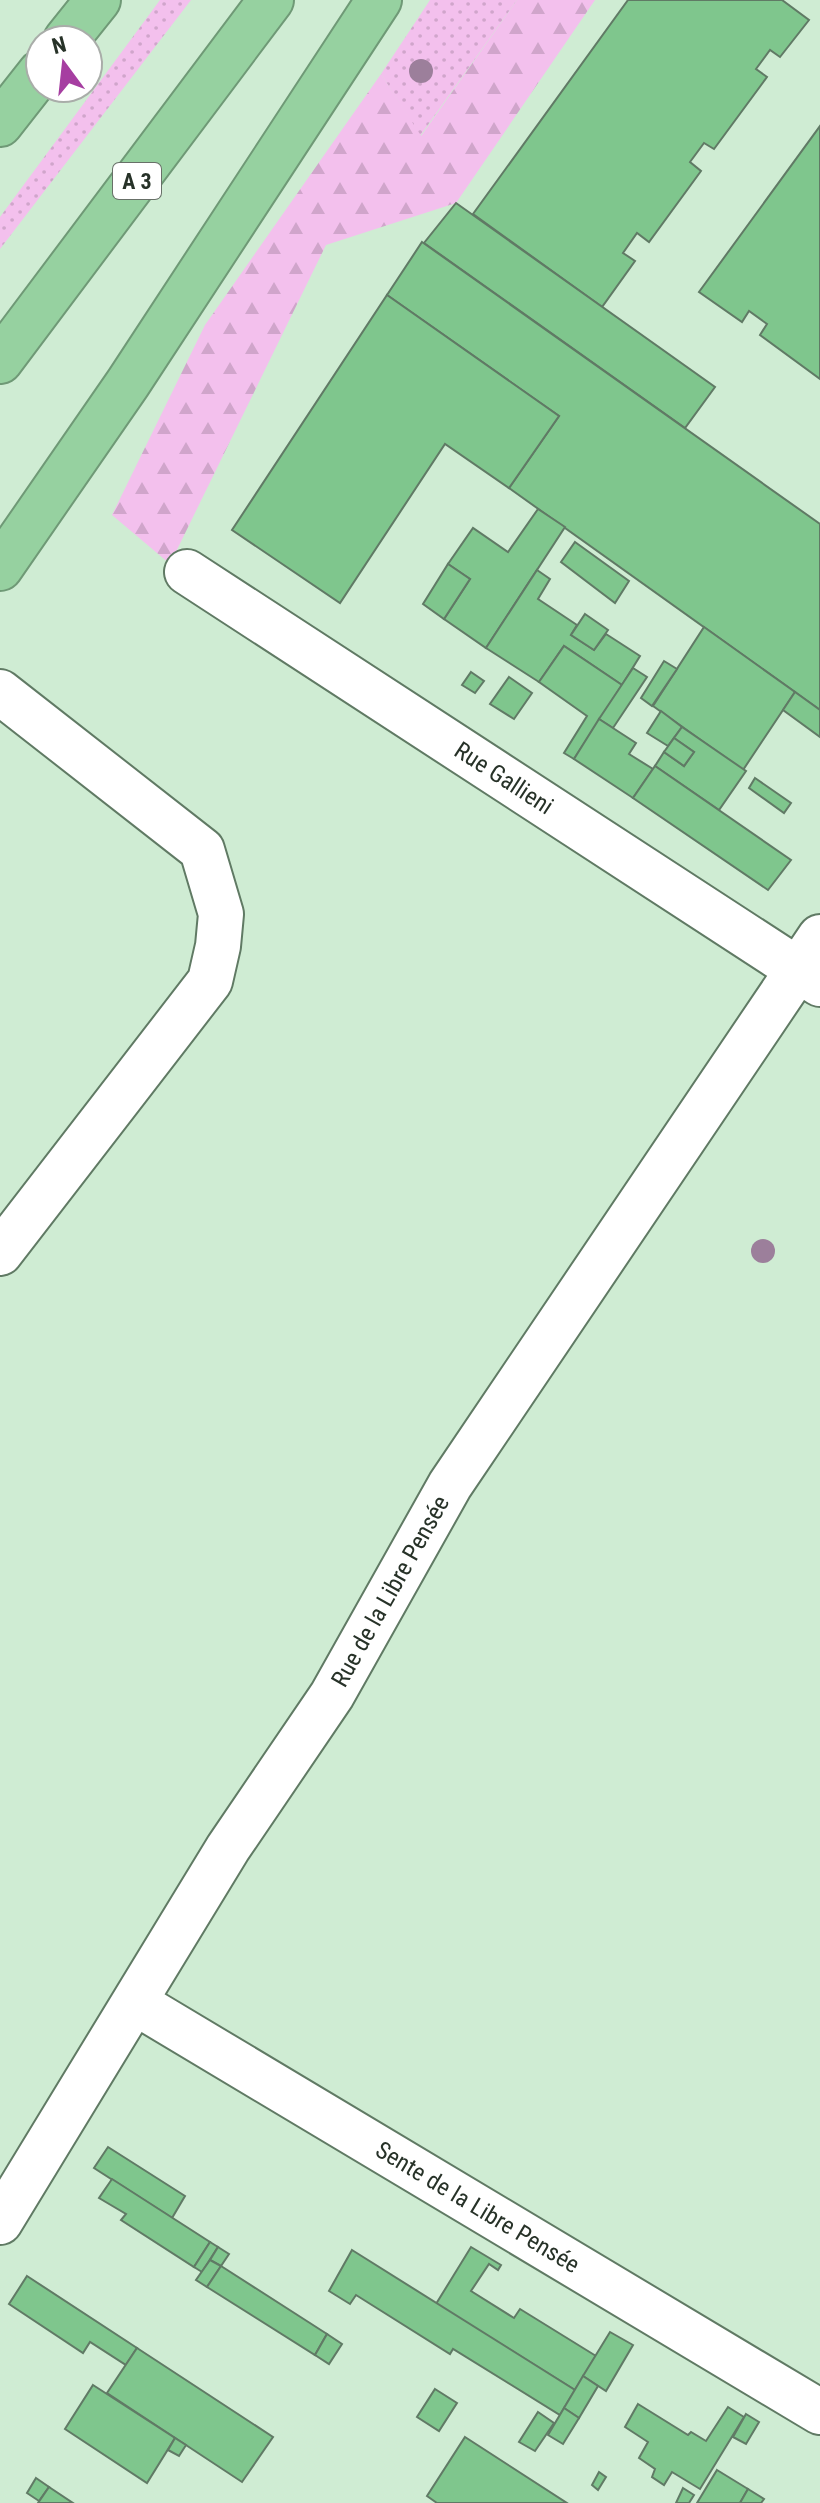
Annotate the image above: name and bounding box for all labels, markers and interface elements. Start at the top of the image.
north arrow [24,24,104,104]
text: N [49,31,69,59]
road number: A 3 [113,163,161,199]
street label: Rue Gallieni [449,736,558,820]
street label: Rue de la Libre Pensée [326,1491,455,1692]
street label: Sente de la Libre Pensée [371,2136,585,2279]

